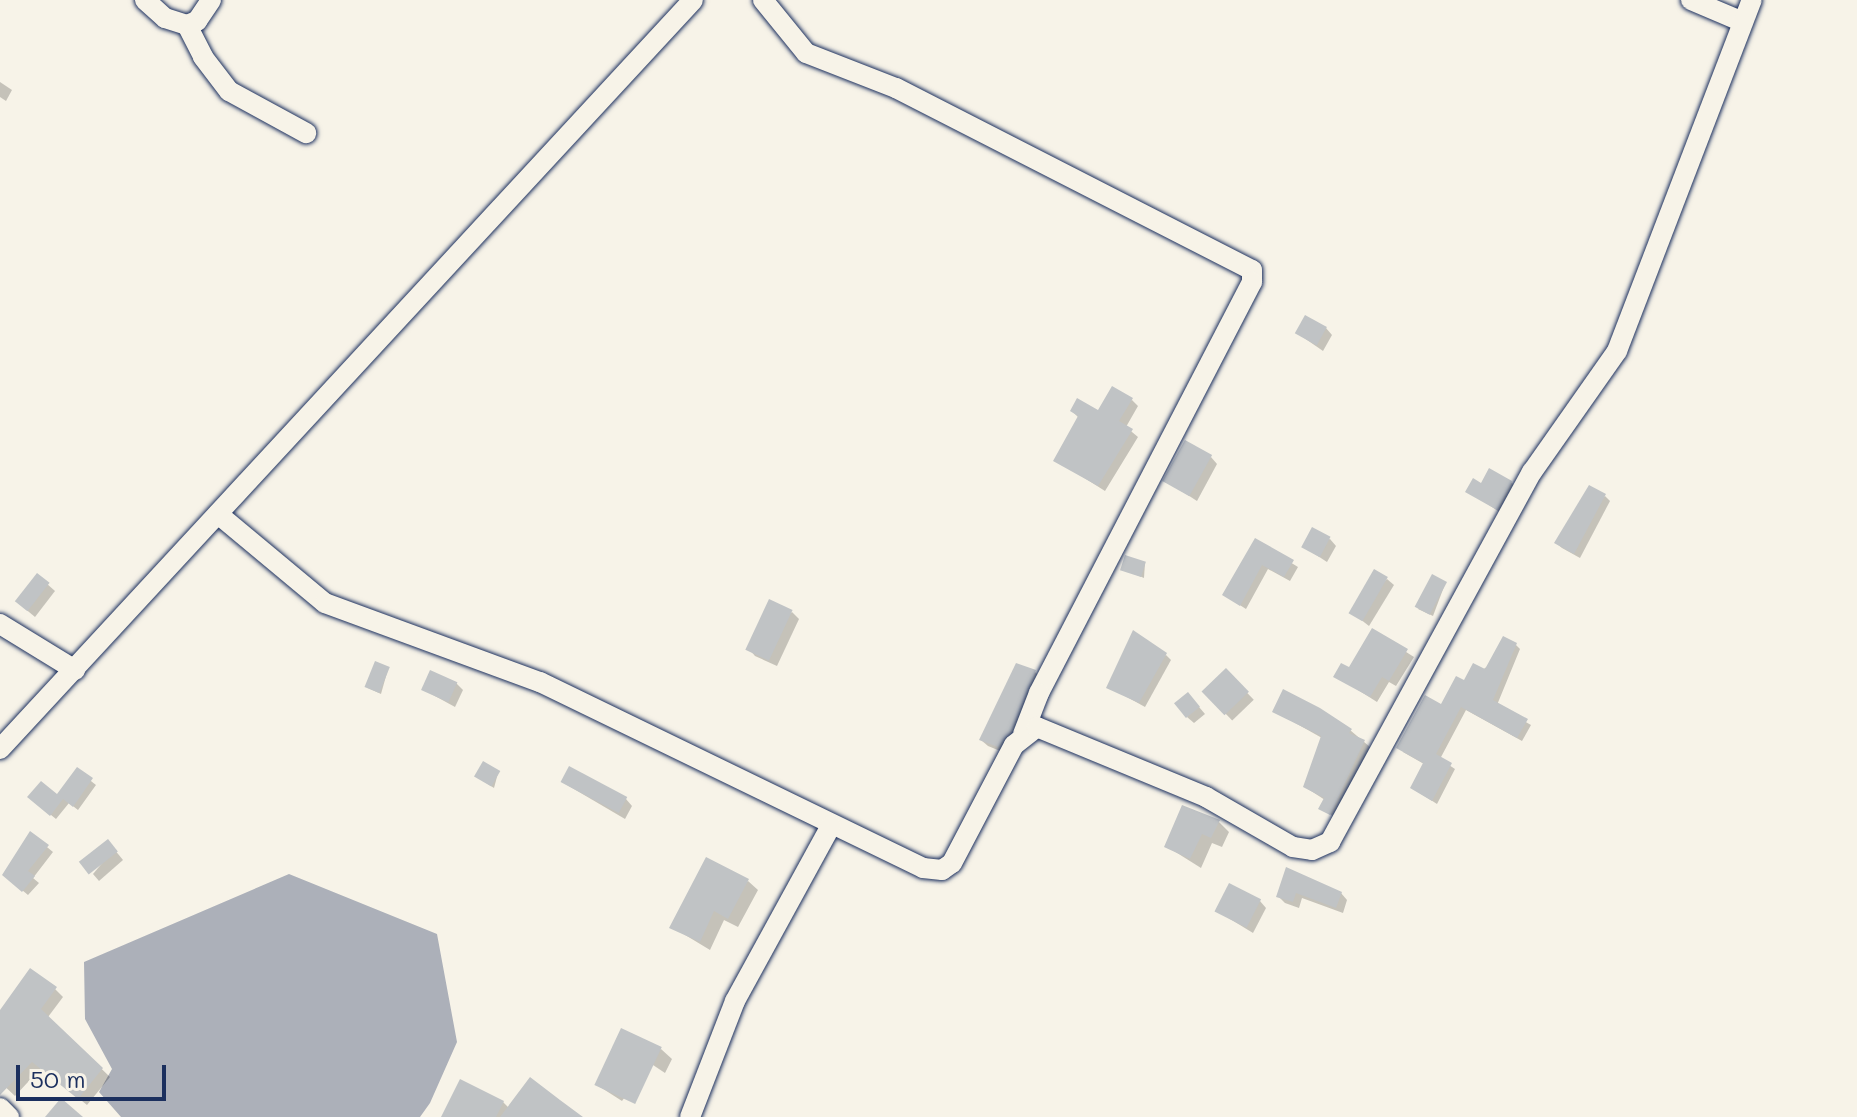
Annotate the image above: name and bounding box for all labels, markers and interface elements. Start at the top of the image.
scale bar [20,1049,170,1099]
text: 50 m [30,1063,86,1094]

